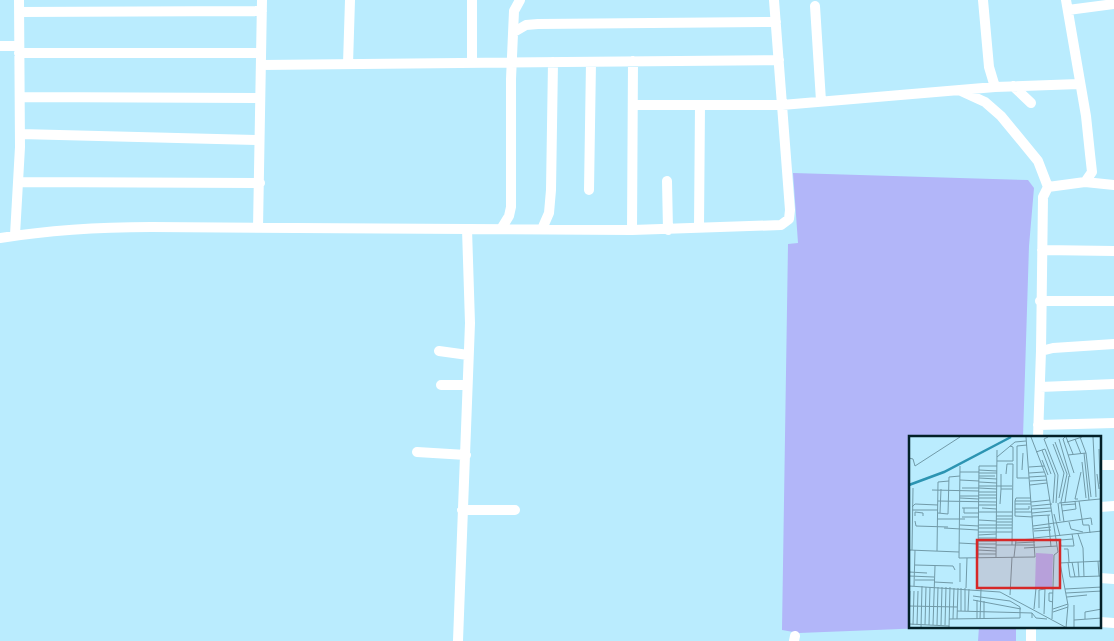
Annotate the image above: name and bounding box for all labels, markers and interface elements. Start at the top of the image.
inset map [909,436,1102,628]

